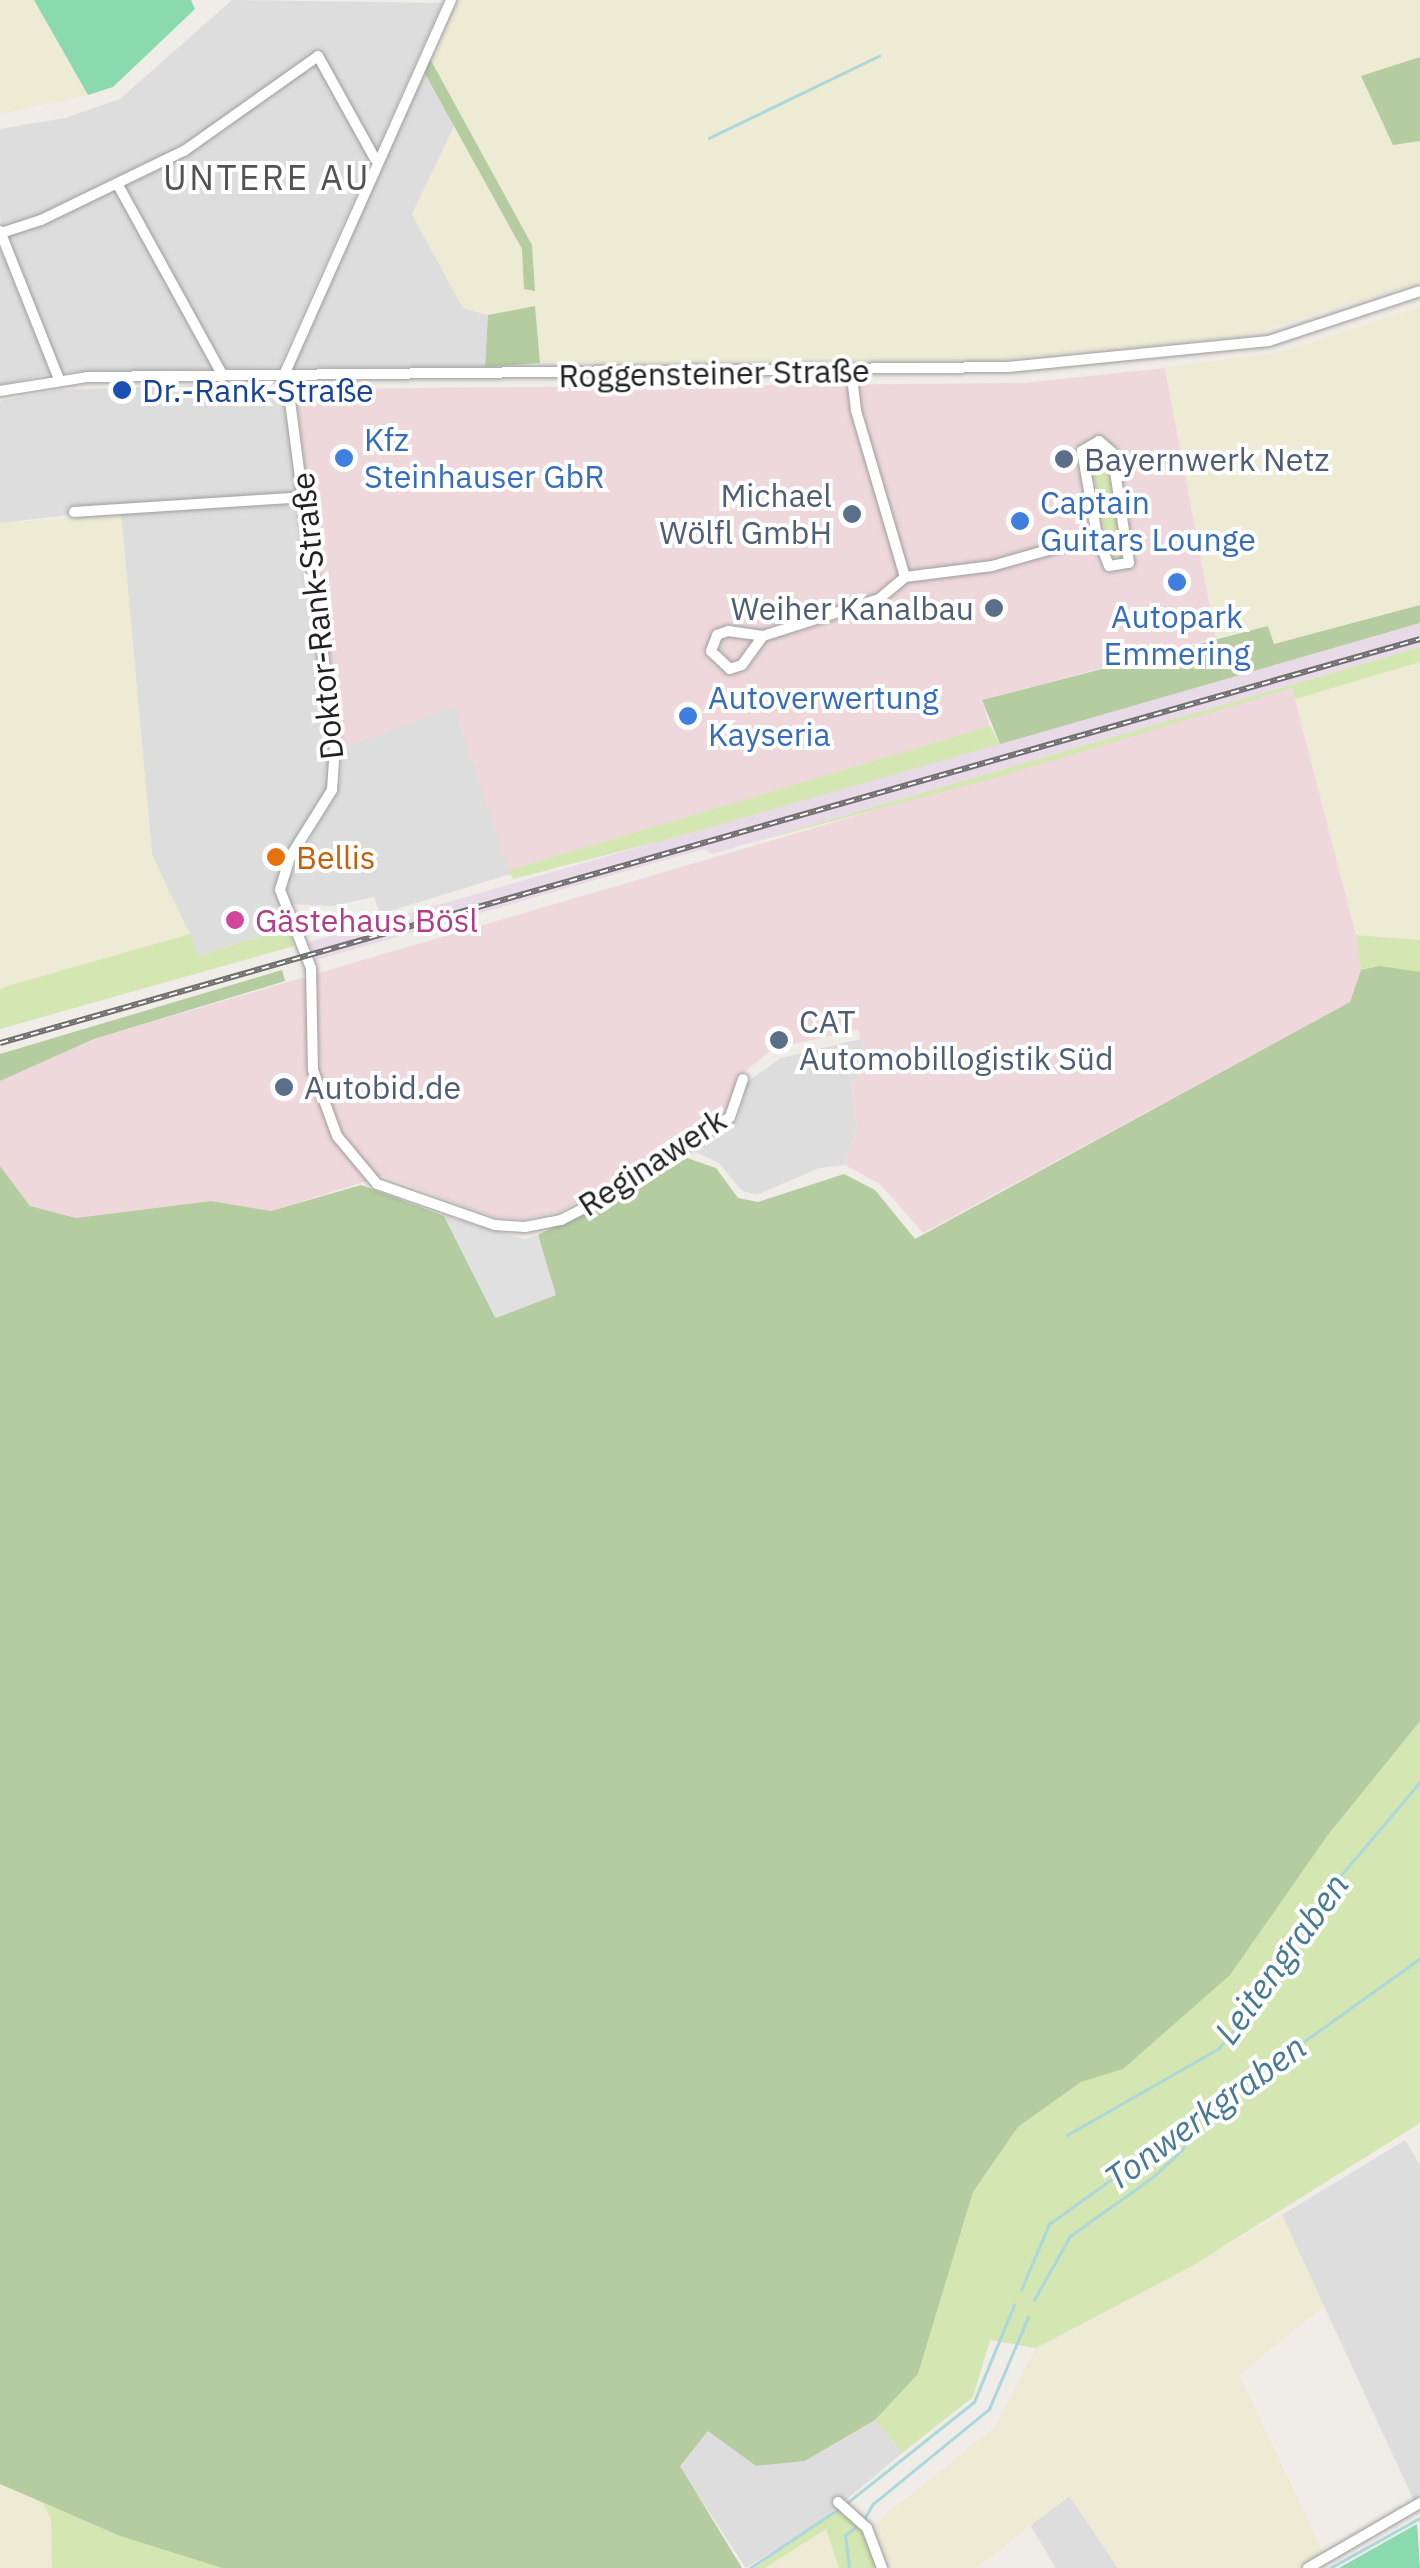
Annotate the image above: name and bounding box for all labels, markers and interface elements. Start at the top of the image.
district label: UNTERE AU [163,156,371,198]
street label: Roggensteiner Straße [558,351,870,395]
place label: Dr.-Rank-Straße [142,371,374,409]
marker: Dr.-Rank-Straße [111,379,133,401]
place label: Kfz Steinhauser GbR [364,421,605,496]
place label: Bayernwerk Netz [1084,440,1329,478]
marker: Kfz Steinhauser GbR [333,447,355,469]
marker: Bayernwerk Netz [1053,448,1075,470]
street label: Doktor-Rank-Straße [283,471,351,761]
place label: Michael Wölfl GmbH [659,477,832,552]
place label: Captain Guitars Lounge [1040,484,1256,559]
marker: Michael Wölfl GmbH [841,503,863,525]
marker: Captain Guitars Lounge [1009,510,1031,532]
marker: Autopark Emmering [1166,571,1188,593]
place label: Weiher Kanalbau [731,589,974,627]
marker: Weiher Kanalbau [983,597,1005,619]
place label: Autopark Emmering [1104,598,1250,673]
place label: Autoverwertung Kayseria [708,679,939,754]
marker: Autoverwertung Kayseria [677,705,699,727]
place label: Bellis [296,838,375,876]
marker: Bellis [265,846,287,868]
place label: Gästehaus Bösl [255,901,478,939]
marker: Gästehaus Bösl [224,909,246,931]
place label: CAT Automobillogistik Süd [799,1003,1114,1078]
marker: CAT Automobillogistik Süd [768,1029,790,1051]
place label: Autobid.de [304,1068,461,1106]
marker: Autobid.de [273,1076,295,1098]
street label: Reginawerk [571,1100,733,1224]
water label: Leitengraben [1205,1865,1357,2051]
water label: Tonwerkgraben [1096,2025,1314,2199]

